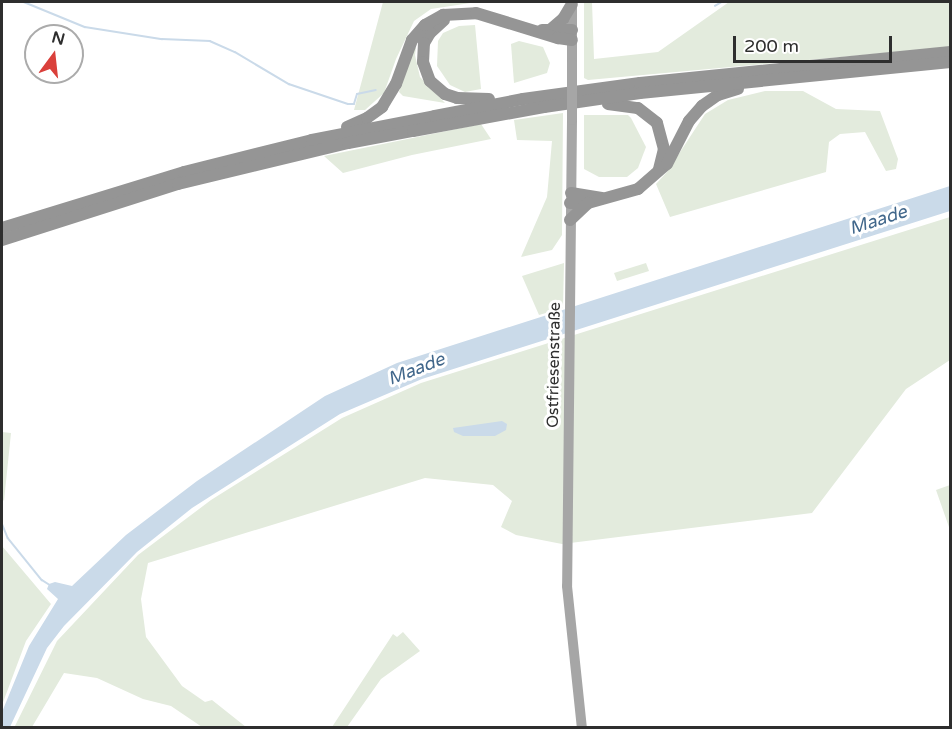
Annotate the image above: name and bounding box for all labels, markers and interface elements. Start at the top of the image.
north arrow [24,24,84,84]
scale bar [736,24,895,62]
text: N [49,27,67,50]
text: 200 m [744,35,799,57]
water label: Maade [847,201,909,239]
street label: Ostfriesenstraße [543,302,565,428]
water label: Maade [385,348,447,390]

